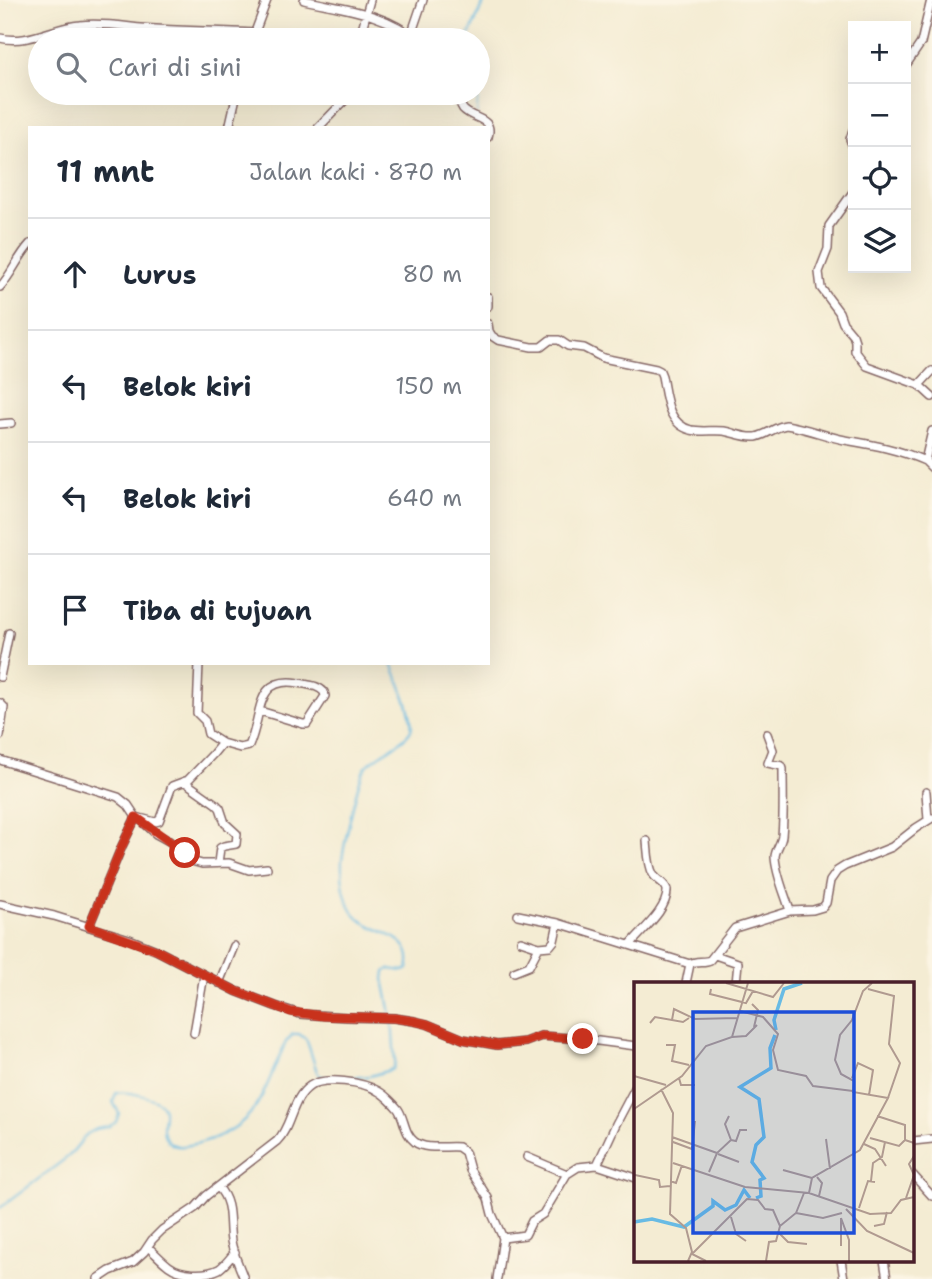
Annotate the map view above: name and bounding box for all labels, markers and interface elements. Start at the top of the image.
map controls [848,21,911,273]
button: + [848,21,911,84]
search box [28,28,490,105]
icon: search [52,48,90,86]
text: Cari di sini [108,49,242,84]
button: − [848,84,911,147]
button: locate [848,147,911,210]
text: 11 mnt [56,151,154,192]
text: Jalan kaki · 870 m [249,157,462,187]
button: layers [848,210,911,273]
icon: ahead [56,255,94,293]
text: Lurus [123,257,196,292]
text: 80 m [403,259,462,289]
icon: left [56,367,94,405]
text: Belok kiri [123,369,252,404]
text: 150 m [395,371,462,401]
icon: left [56,479,94,517]
text: Belok kiri [123,481,252,516]
text: 640 m [387,483,462,513]
icon: arrive [56,591,94,629]
text: Tiba di tujuan [123,593,312,628]
route start [169,837,200,868]
inset map [634,982,914,1262]
route end [567,1023,598,1054]

